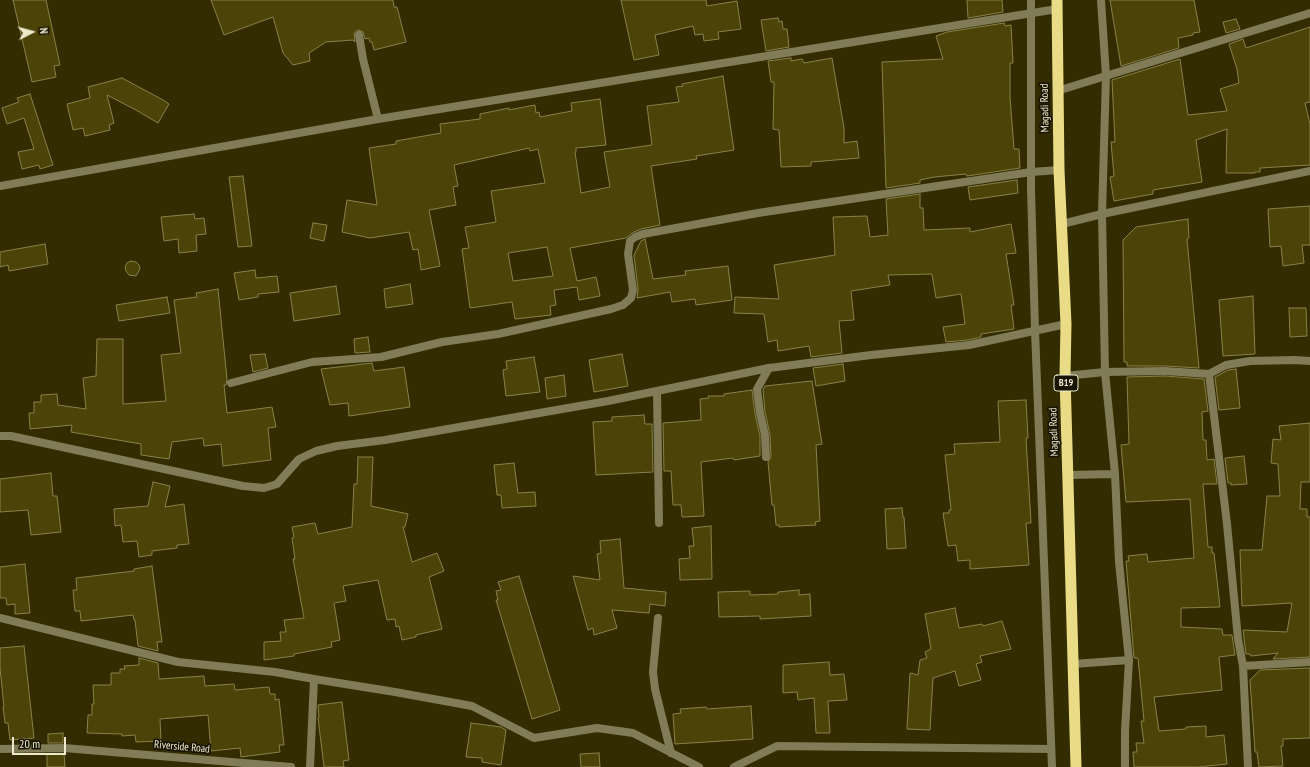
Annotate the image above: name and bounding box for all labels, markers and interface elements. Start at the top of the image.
north arrow [12,12,52,52]
text: N [37,27,51,34]
street label: Magadi Road [1038,83,1052,133]
road number: B19 [1054,375,1078,391]
street label: Magadi Road [1047,407,1061,457]
scale bar [14,729,68,755]
text: 20 m [19,736,40,751]
street label: Riverside Road [154,738,210,756]

